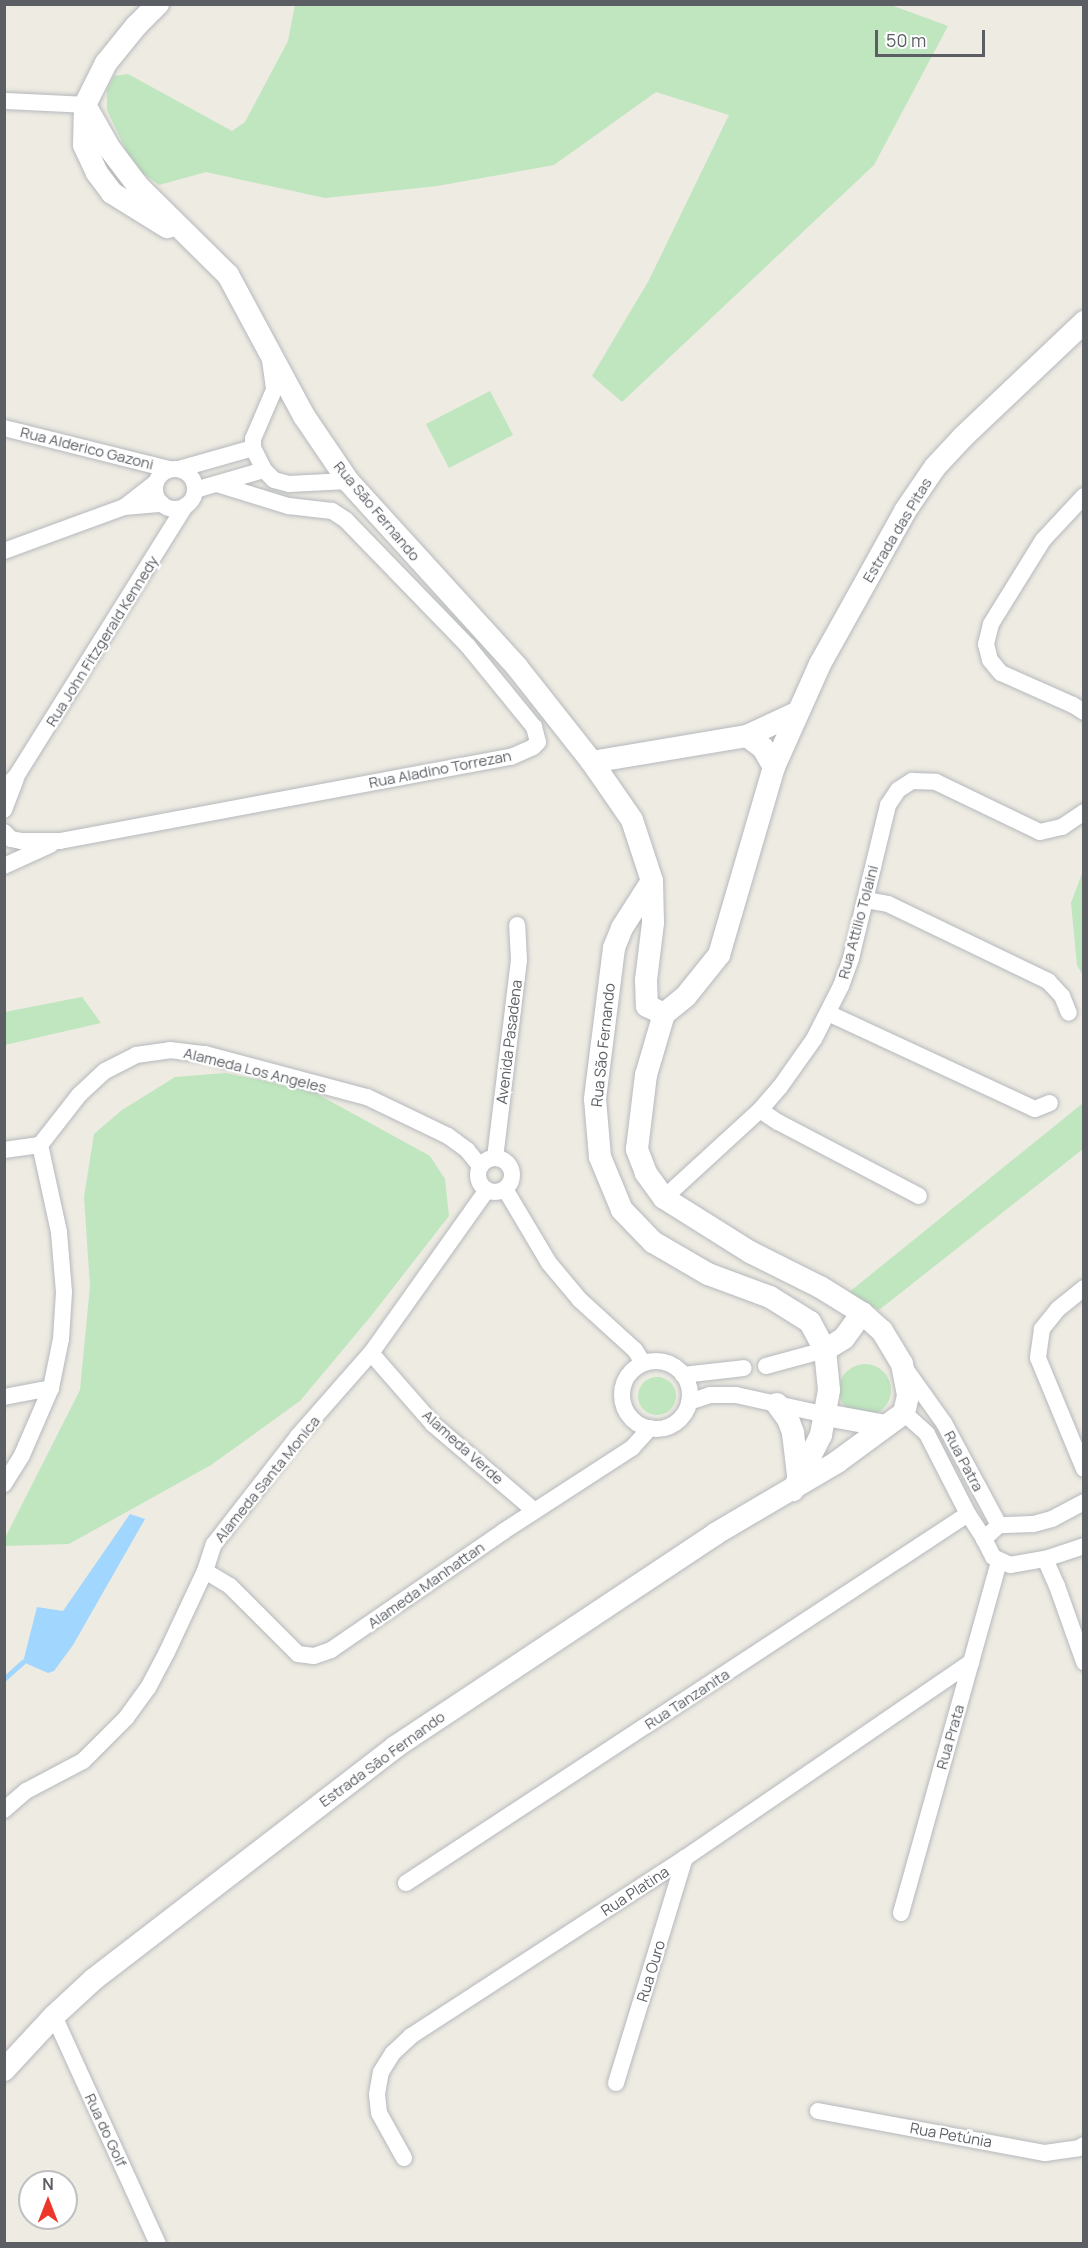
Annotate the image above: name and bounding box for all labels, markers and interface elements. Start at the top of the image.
scale bar [878,18,988,56]
text: 50 m [886,28,926,52]
street label: Rua Alderico Gazoni [18,423,156,473]
street label: Rua São Fernando [330,458,424,564]
street label: Estrada das Pitas [859,474,935,586]
street label: Rua John Fitzgerald Kennedy [42,552,162,730]
street label: Rua Aladino Torrezan [367,746,513,792]
street label: Rua Attilio Tolaini [834,863,882,981]
street label: Avenida Pasadena [492,979,526,1105]
street label: Rua São Fernando [588,982,618,1108]
street label: Alameda Los Angeles [182,1044,328,1096]
street label: Alameda Verde [419,1406,507,1488]
street label: Alameda Santa Monica [211,1412,323,1546]
street label: Rua Patra [941,1428,987,1494]
street label: Alameda Manhattan [364,1538,488,1632]
street label: Rua Tanzanita [641,1665,733,1733]
street label: Rua Prata [932,1703,968,1771]
street label: Estrada São Fernando [316,1707,448,1811]
street label: Rua Platina [598,1862,672,1920]
street label: Rua Ouro [633,1938,669,2004]
street label: Rua do Golf [81,2091,131,2169]
street label: Rua Petúnia [908,2119,994,2151]
north arrow [18,2170,78,2230]
text: N [42,2173,54,2195]

